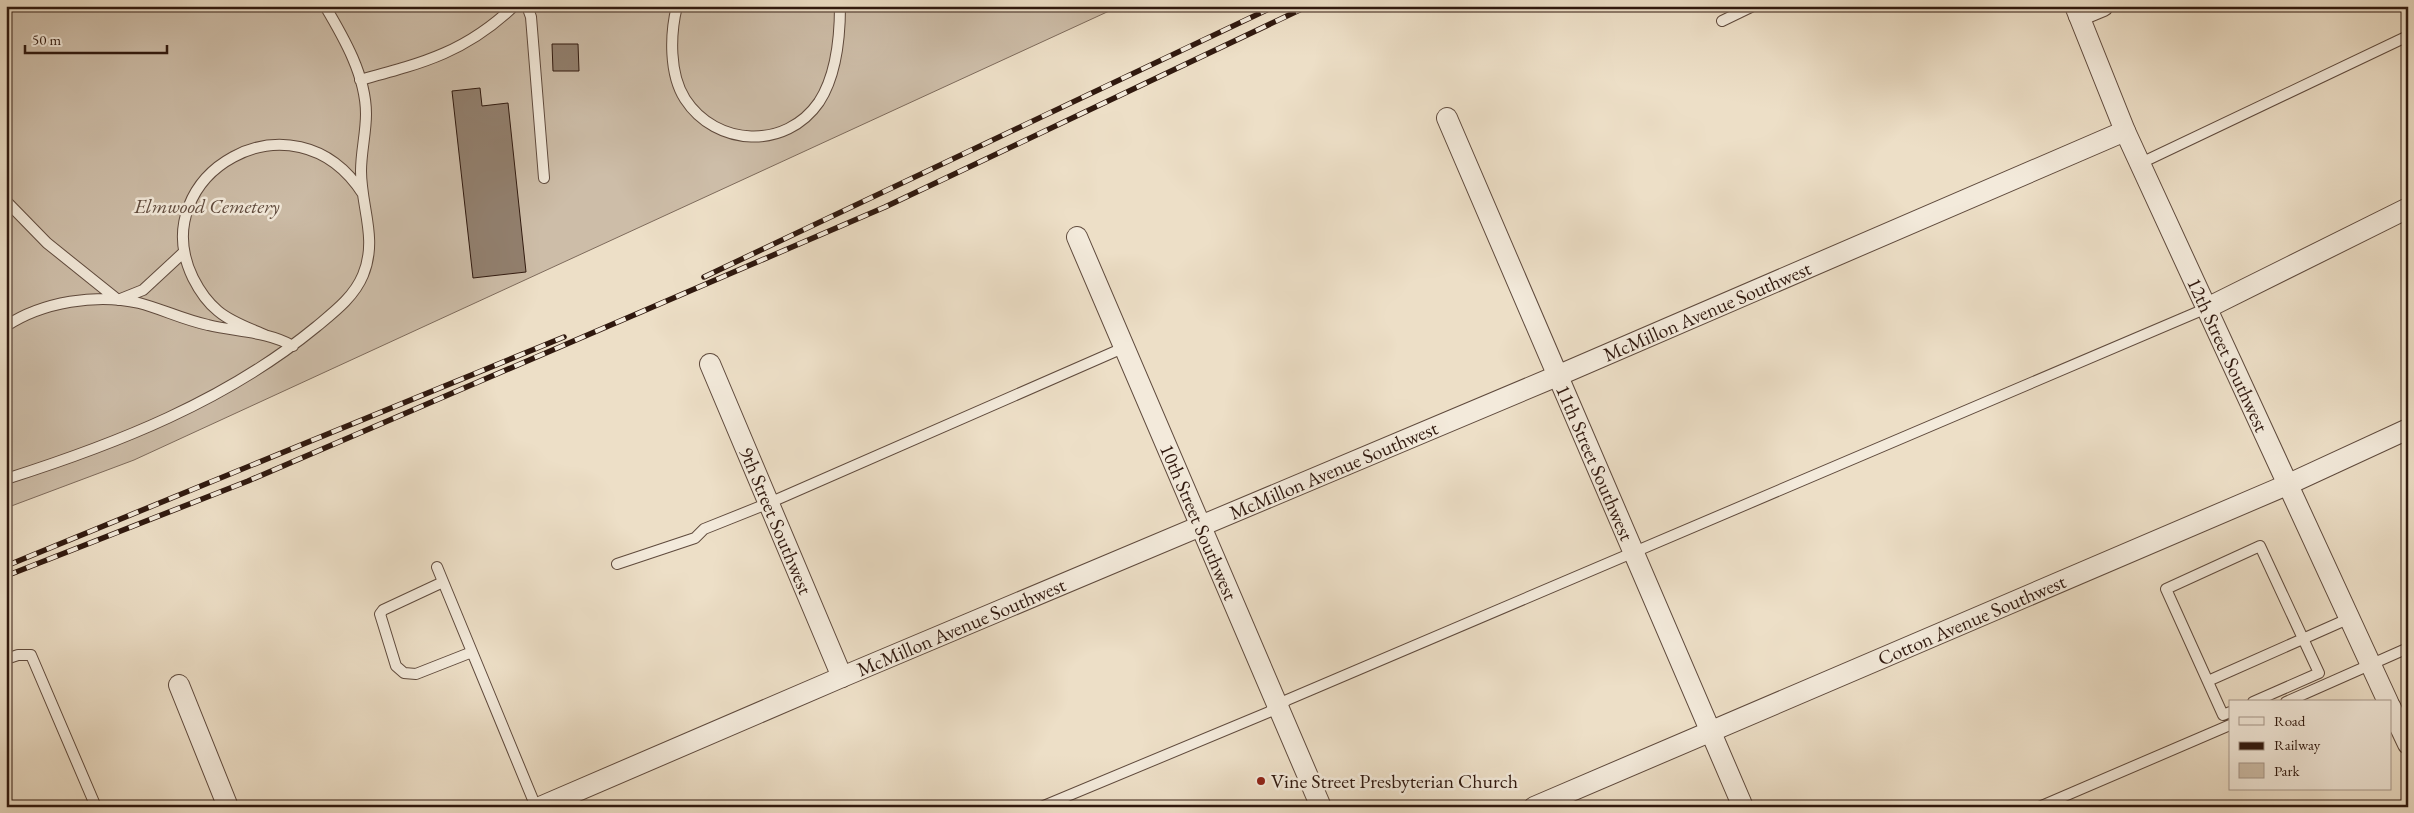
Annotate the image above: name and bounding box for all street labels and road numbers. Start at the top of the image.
street label: McMillon Avenue Southwest [1599,255,1816,368]
street label: 12th Street Southwest [2181,273,2275,437]
street label: 11th Street Southwest [1550,381,1640,545]
street label: McMillon Avenue Southwest [1225,414,1442,526]
street label: 10th Street Southwest [1154,440,1244,605]
street label: 9th Street Southwest [733,443,819,599]
street label: Cotton Avenue Southwest [1874,568,2070,671]
street label: McMillon Avenue Southwest [853,571,1070,682]

